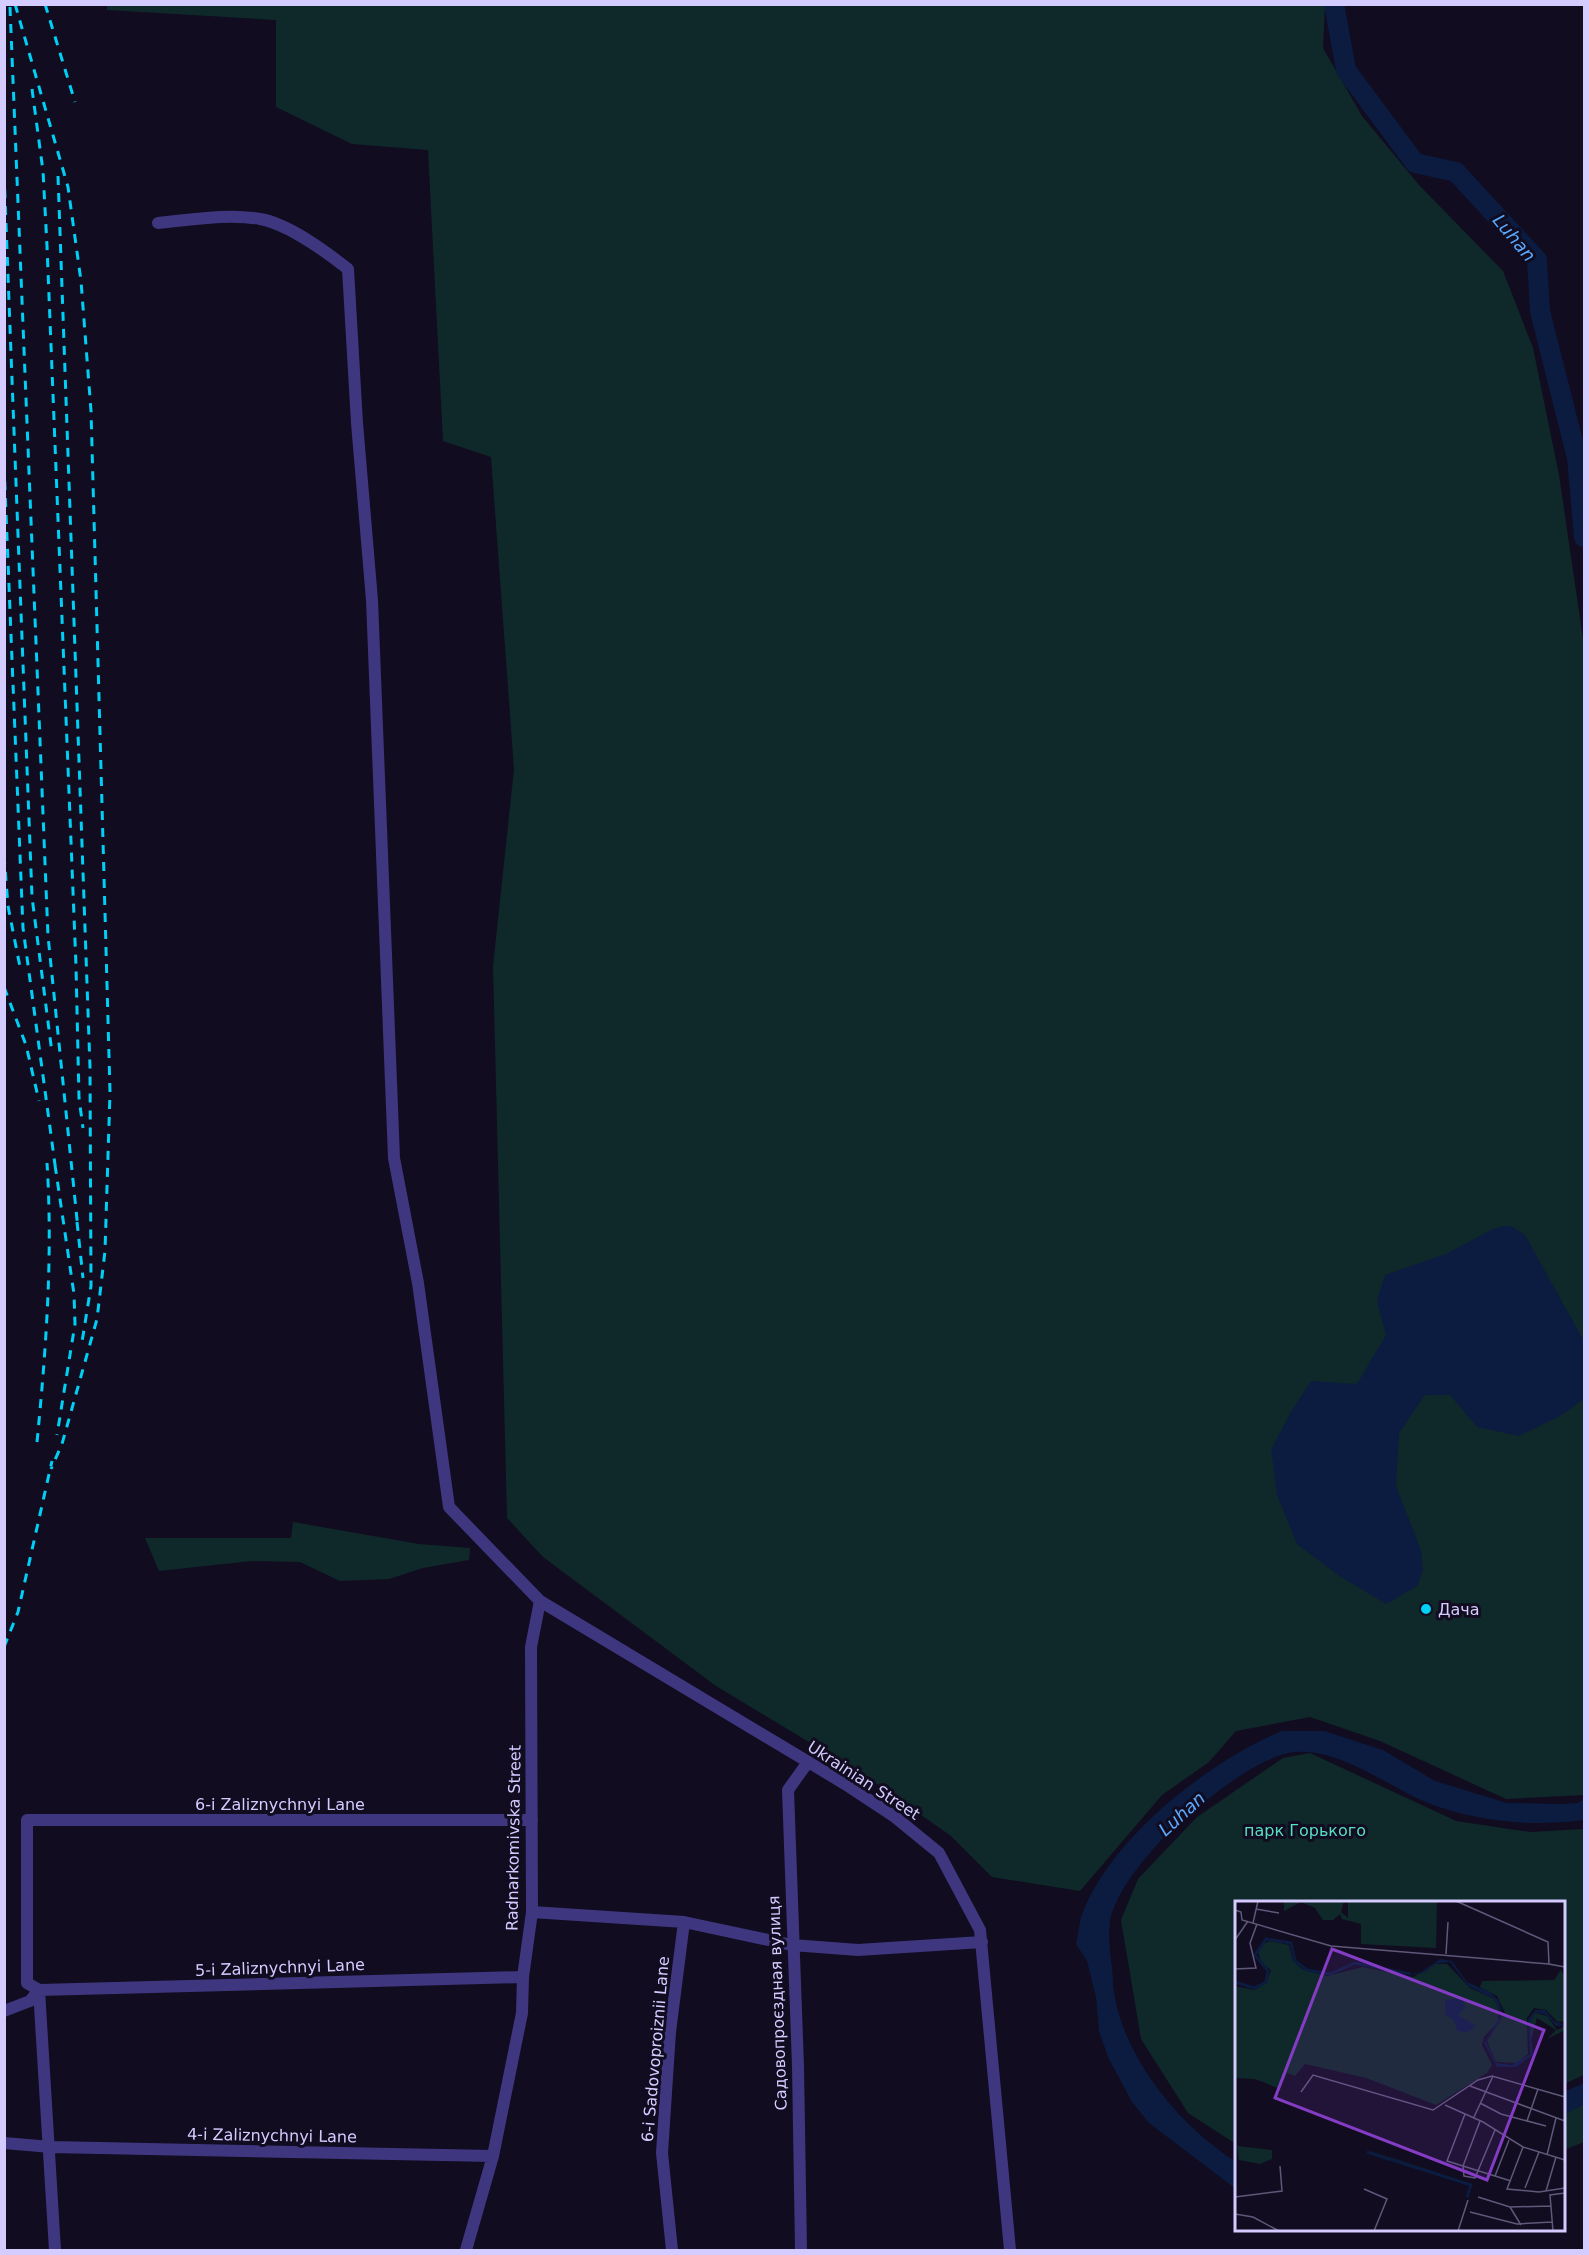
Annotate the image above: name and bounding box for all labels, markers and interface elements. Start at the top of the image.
water label: Luhan [1489,210,1540,266]
place label: Дача [1438,1600,1480,1619]
marker: Дача [1419,1602,1433,1616]
street label: Ukrainian Street [804,1737,923,1824]
street label: Radnarkomivska Street [502,1745,525,1931]
water label: Luhan [1154,1787,1209,1840]
street label: 6-i Zaliznychnyi Lane [195,1795,365,1814]
park label: парк Горького [1244,1821,1366,1840]
street label: Садовопроєздная вулиця [764,1895,791,2111]
inset map [1235,1901,1565,2231]
street label: 5-i Zaliznychnyi Lane [195,1955,365,1980]
street label: 6-i Sadovoproiznii Lane [638,1955,673,2143]
street label: 4-i Zaliznychnyi Lane [187,2125,357,2146]

